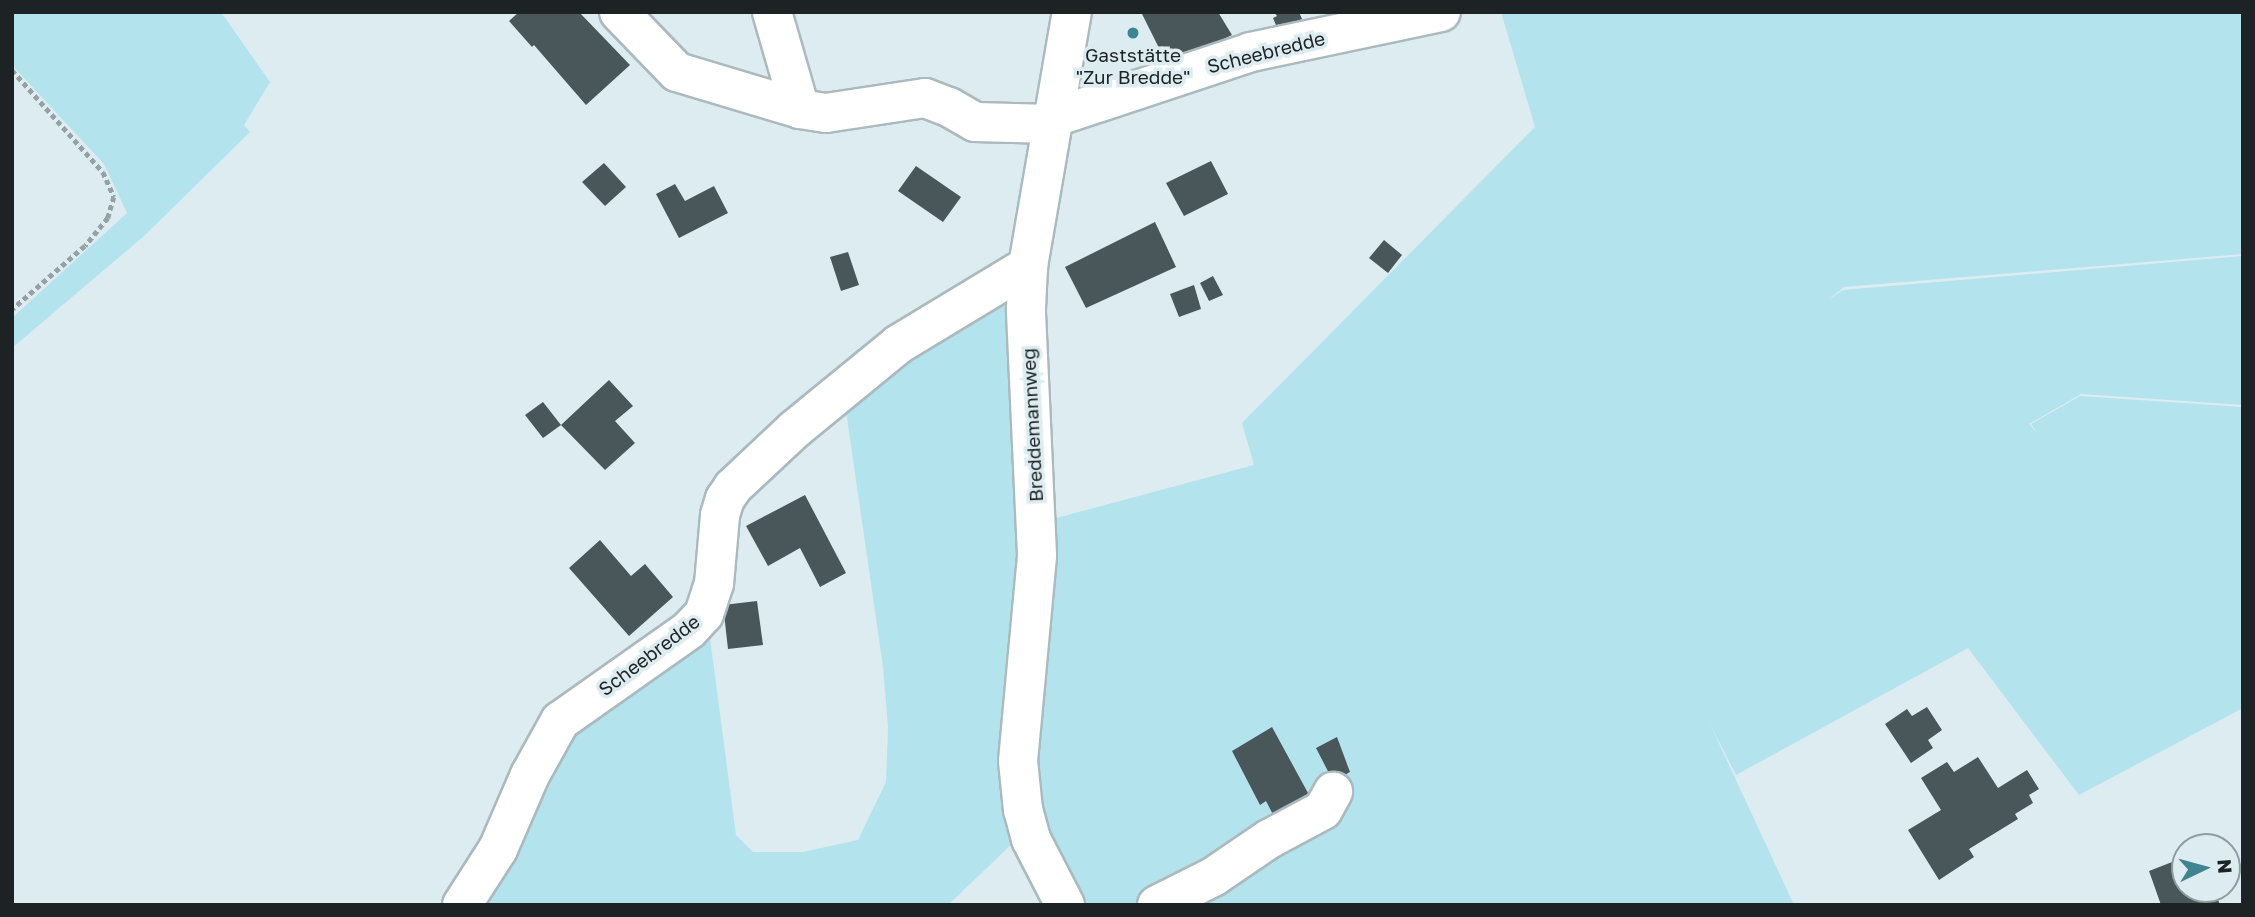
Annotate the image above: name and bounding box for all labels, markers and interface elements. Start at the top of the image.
marker: Gaststätte "Zur Bredde" [1125,25,1141,41]
street label: Scheebredde [1205,26,1327,78]
place label: Gaststätte "Zur Bredde" [1076,44,1190,88]
street label: Breddemannweg [1017,348,1047,502]
street label: Scheebredde [594,610,704,700]
north arrow [2171,833,2241,903]
text: N [2213,858,2238,874]

